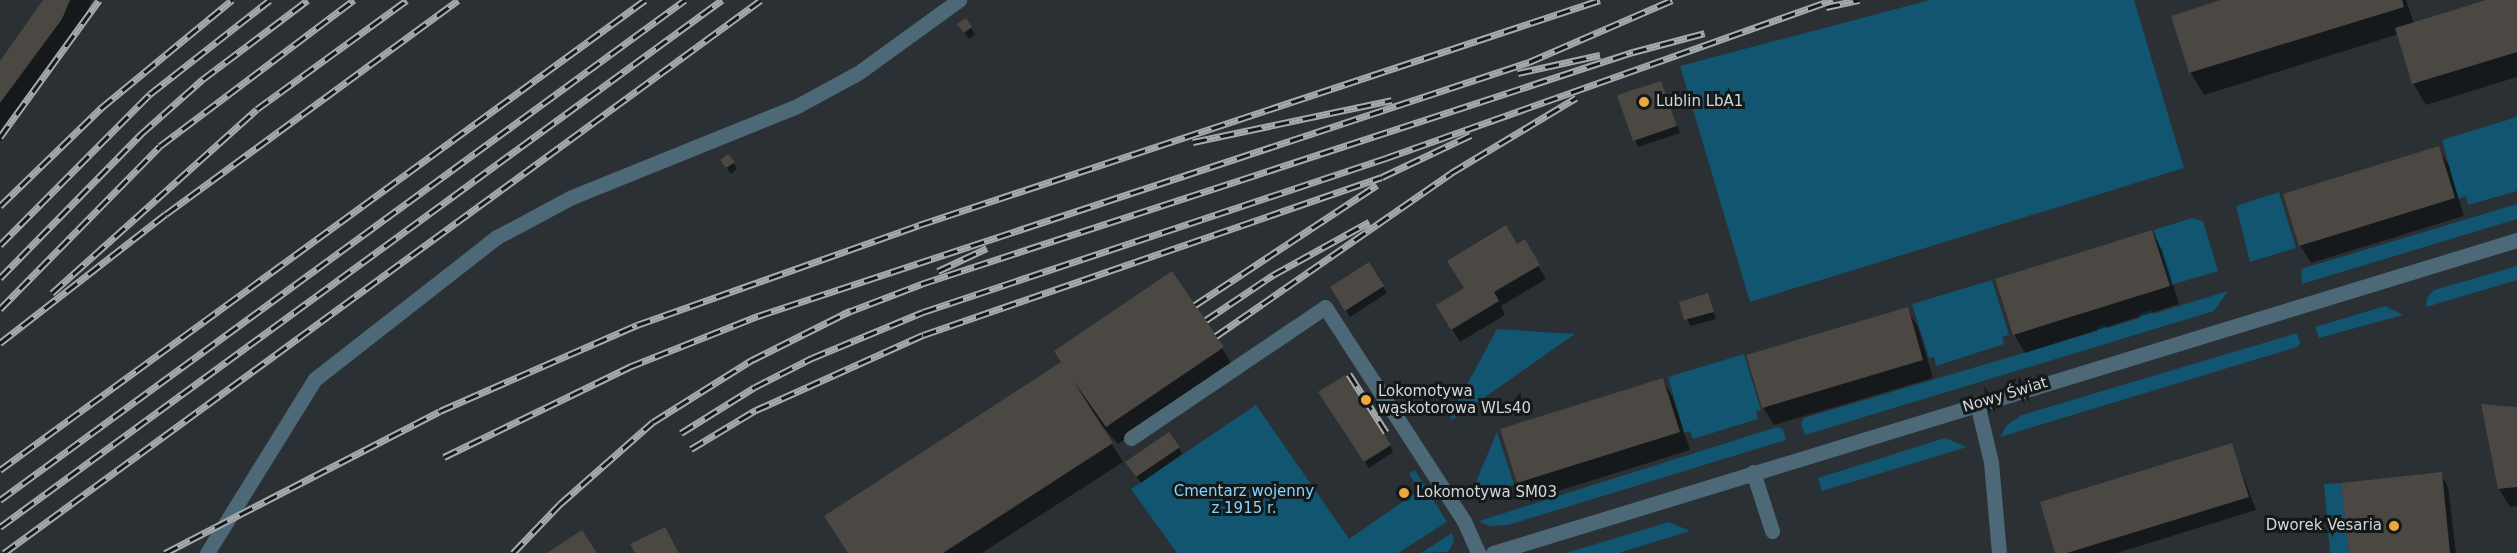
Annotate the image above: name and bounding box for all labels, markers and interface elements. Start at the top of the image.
place label: Lublin LbA1 [1656,93,1743,111]
marker: Lublin LbA1 [1637,95,1651,109]
street label: Nowy Świat [1961,374,2049,416]
place label: Lokomotywa wąskotorowa WLs40 [1378,382,1531,417]
marker: Lokomotywa wąskotorowa WLs40 [1359,393,1373,407]
park label: Cmentarz wojenny z 1915 r. [1174,482,1314,517]
place label: Lokomotywa SM03 [1416,484,1557,502]
marker: Lokomotywa SM03 [1397,486,1411,500]
place label: Dworek Vesaria [2266,517,2382,535]
marker: Dworek Vesaria [2387,519,2401,533]

